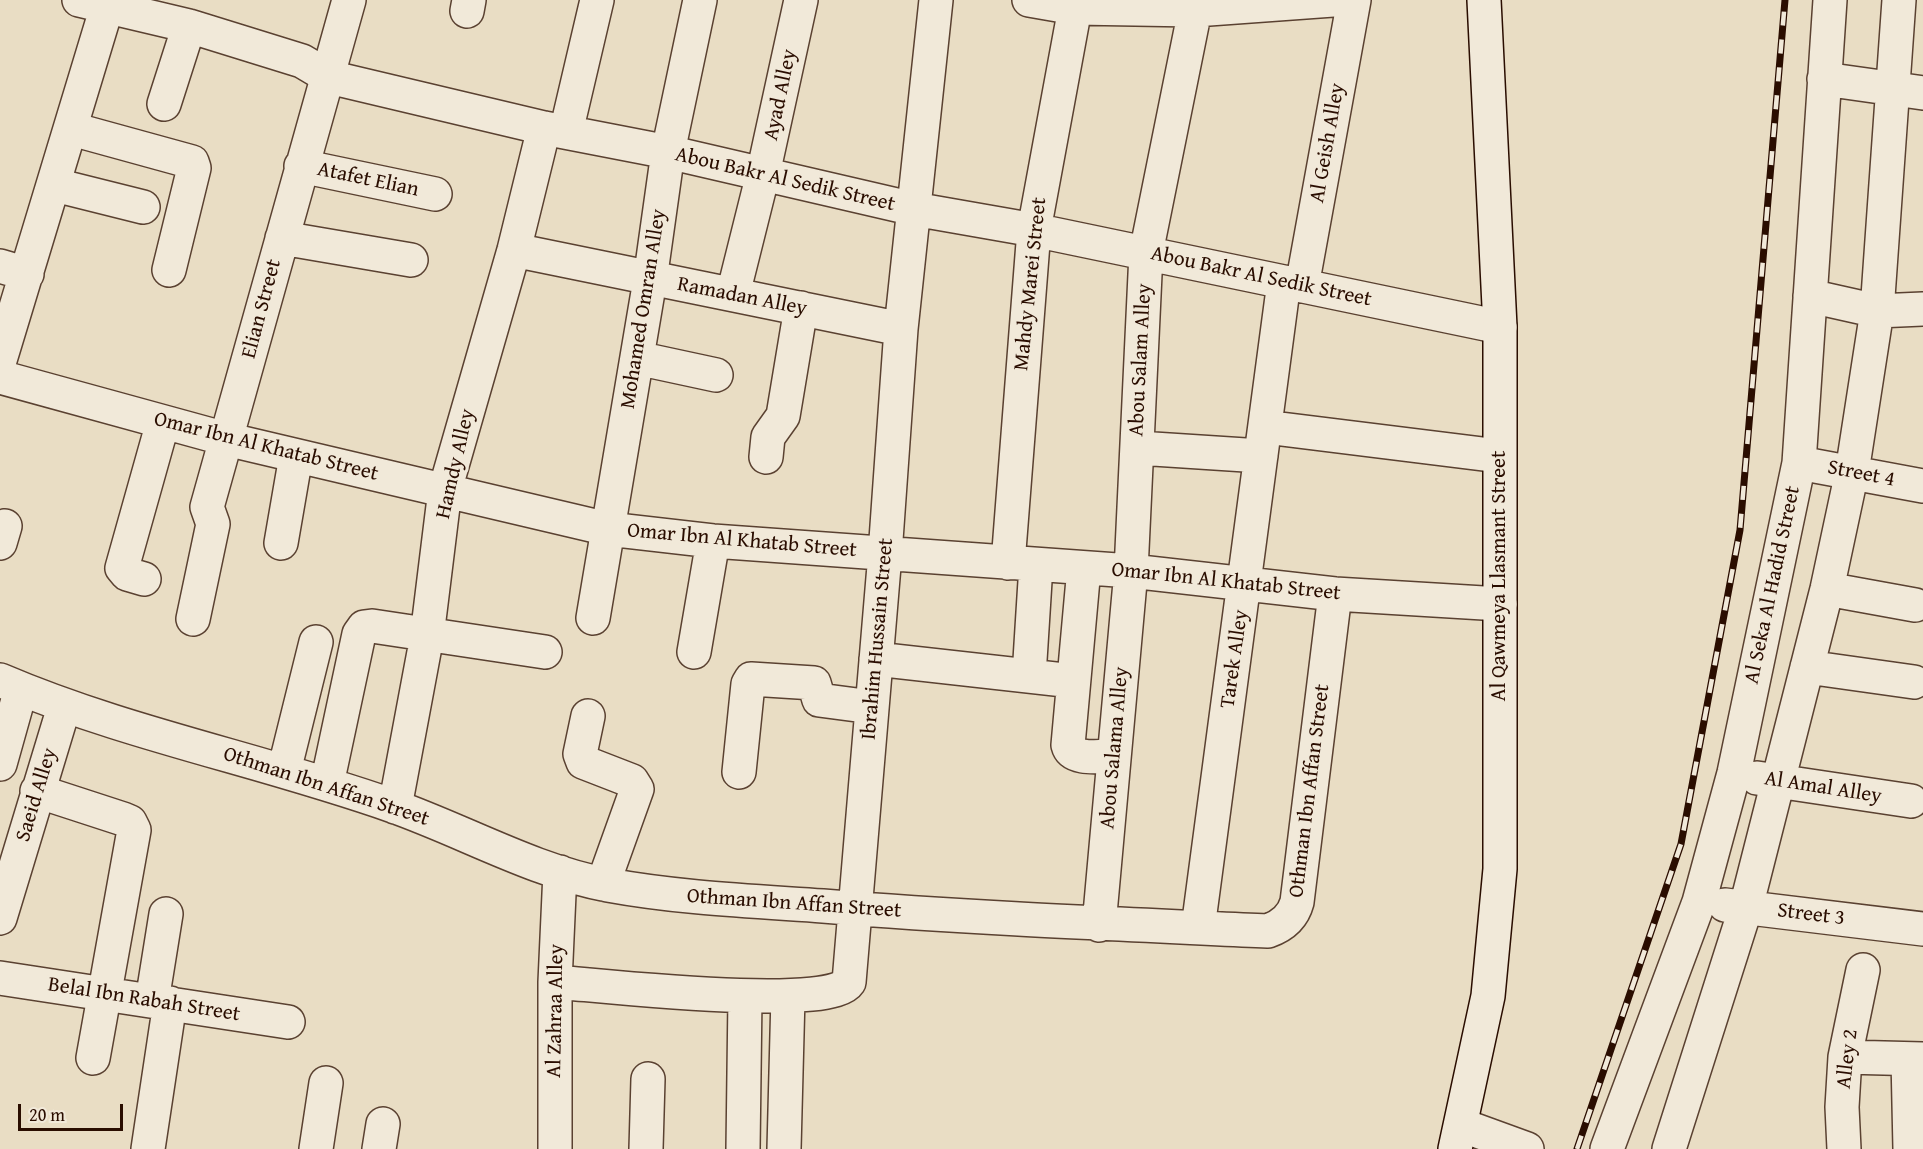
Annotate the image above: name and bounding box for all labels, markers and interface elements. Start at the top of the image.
street label: Ayad Alley [759,47,803,143]
street label: Al Geish Alley [1305,81,1351,205]
street label: Abou Bakr Al Sedik Street [673,142,897,218]
street label: Atafet Elian [315,157,421,203]
street label: Mahdy Marei Street [1009,196,1053,372]
street label: Mohamed Omran Alley [616,207,672,411]
street label: Abou Bakr Al Sedik Street [1148,241,1374,313]
street label: Elian Street [237,257,287,361]
street label: Ramadan Alley [675,272,809,322]
street label: Abou Salam Alley [1124,283,1158,437]
street label: Omar Ibn Al Khatab Street [151,407,381,487]
street label: Hamdy Alley [431,407,481,521]
street label: Al Qawmeya Llasmant Street [1487,451,1513,701]
street label: Street 4 [1825,455,1897,493]
street label: Al Seka Al Hadid Street [1740,484,1806,686]
street label: Omar Ibn Al Khatab Street [626,518,858,564]
street label: Ibrahim Hussain Street [857,537,899,741]
street label: Omar Ibn Al Khatab Street [1110,557,1342,607]
street label: Tarek Alley [1216,608,1254,710]
street label: Abou Salama Alley [1095,666,1135,830]
street label: Othman Ibn Affan Street [1284,683,1336,899]
street label: Othman Ibn Affan Street [220,742,432,832]
street label: Saeid Alley [11,745,63,845]
street label: Al Amal Alley [1763,766,1883,810]
street label: Othman Ibn Affan Street [686,884,902,924]
street label: Street 3 [1776,898,1846,932]
street label: Al Zahraa Alley [542,944,570,1078]
street label: Belal Ibn Rabah Street [46,972,242,1028]
street label: Alley 2 [1832,1028,1864,1090]
scale bar [21,1092,126,1130]
text: 20 m [29,1101,65,1128]

